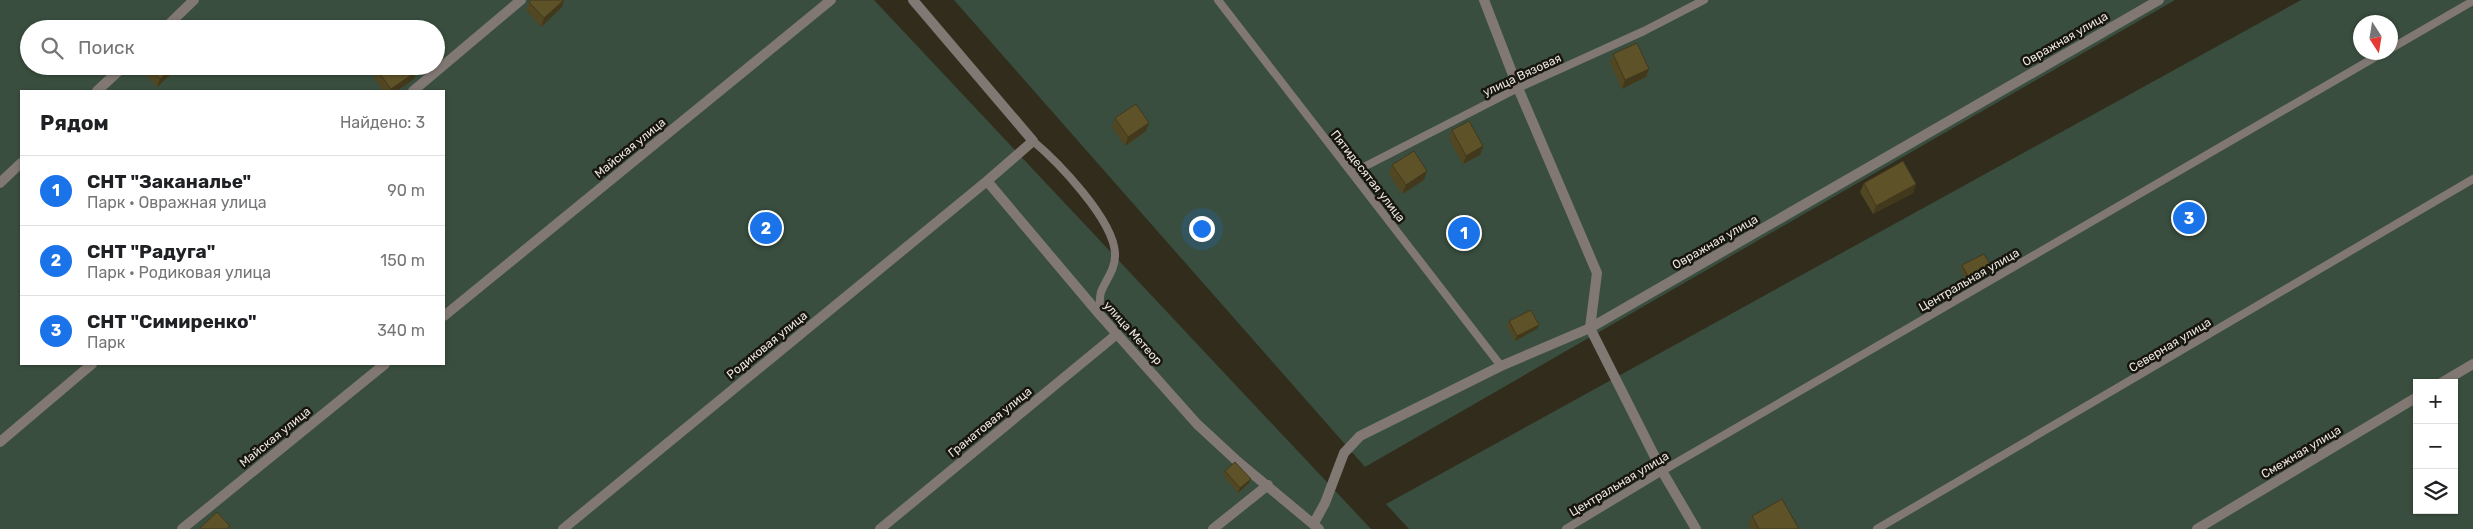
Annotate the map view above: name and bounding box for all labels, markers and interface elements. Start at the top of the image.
street label: Овражная улица [2020,9,2110,69]
north arrow [2353,15,2398,60]
search box [20,20,445,75]
icon: search [38,34,66,62]
text: Поиск [78,36,135,59]
street label: улица Вязовая [1481,51,1563,99]
text: Рядом [40,110,109,135]
text: Найдено: 3 [340,113,425,132]
street label: Майская улица [592,115,668,181]
street label: Пятидесятая улица [1328,127,1408,225]
text: СНТ "Заканалье" [87,170,251,193]
text: 1 [52,181,60,200]
text: 90 m [387,181,425,200]
text: Парк · Овражная улица [87,193,267,212]
pin: 3 [2173,199,2205,237]
pin: 2 [750,209,782,247]
street label: Овражная улица [1670,212,1760,272]
pin: 1 [1448,214,1480,252]
your location [1189,216,1215,242]
text: СНТ "Радуга" [87,240,215,263]
street label: Центральная улица [1916,246,2022,314]
text: 2 [51,251,61,270]
text: 150 m [380,251,425,270]
text: Парк · Родиковая улица [87,263,271,282]
street label: улица Метеор [1101,298,1165,368]
street label: Родиковая улица [724,308,810,382]
text: СНТ "Симиренко" [87,310,257,333]
street label: Северная улица [2126,315,2214,375]
text: 3 [51,321,61,340]
text: 340 m [377,321,425,340]
text: Парк [87,333,125,352]
map controls [2413,379,2458,514]
button: + [2413,379,2458,424]
street label: Гранатовая улица [945,384,1035,460]
street label: Майская улица [237,404,313,470]
street label: Смежная улица [2259,423,2343,481]
button: − [2413,424,2458,469]
street label: Центральная улица [1567,449,1671,519]
button: layers [2413,469,2458,514]

